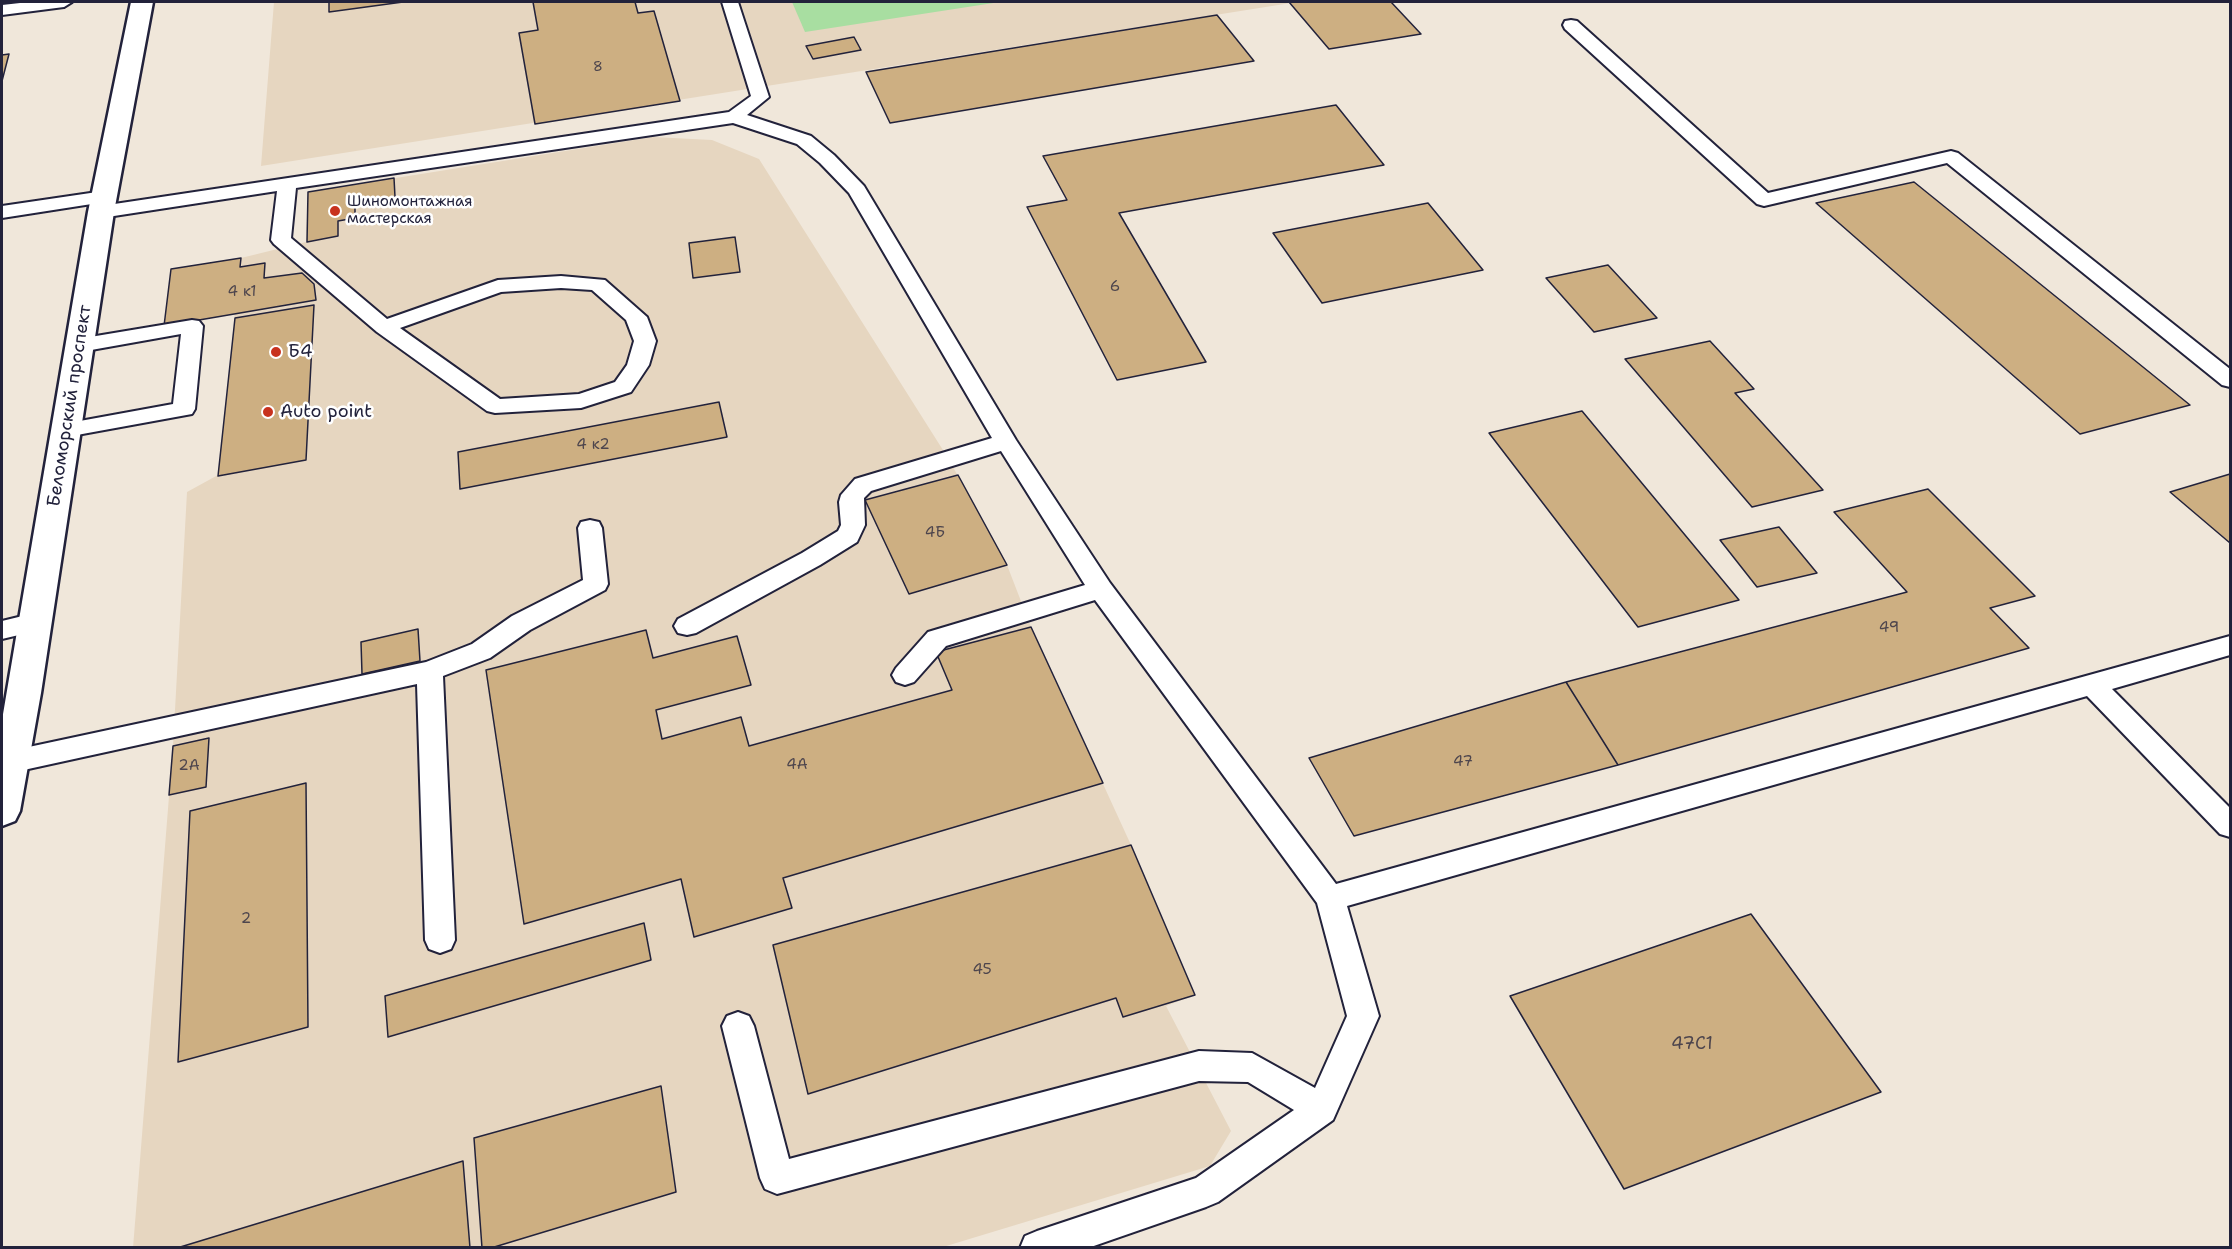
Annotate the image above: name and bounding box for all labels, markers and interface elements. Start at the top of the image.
house number: 8 [593,59,603,75]
place label: Шиномонтажная мастерская [347,193,473,228]
marker: Шиномонтажная мастерская [328,204,342,218]
house number: 6 [1110,278,1120,296]
house number: 4 к1 [228,283,256,301]
street label: Беломорский проспект [43,303,97,509]
place label: Б4 [288,341,313,363]
marker: Б4 [269,345,283,359]
place label: Auto point [280,401,372,423]
marker: Auto point [261,405,275,419]
house number: 4 к2 [576,436,610,454]
house number: 4Б [925,524,945,542]
house number: 49 [1879,619,1899,637]
house number: 47 [1453,753,1473,771]
house number: 4А [786,756,808,774]
house number: 2А [178,757,200,775]
house number: 2 [241,910,251,928]
house number: 45 [972,961,992,979]
house number: 47С1 [1671,1033,1713,1055]

